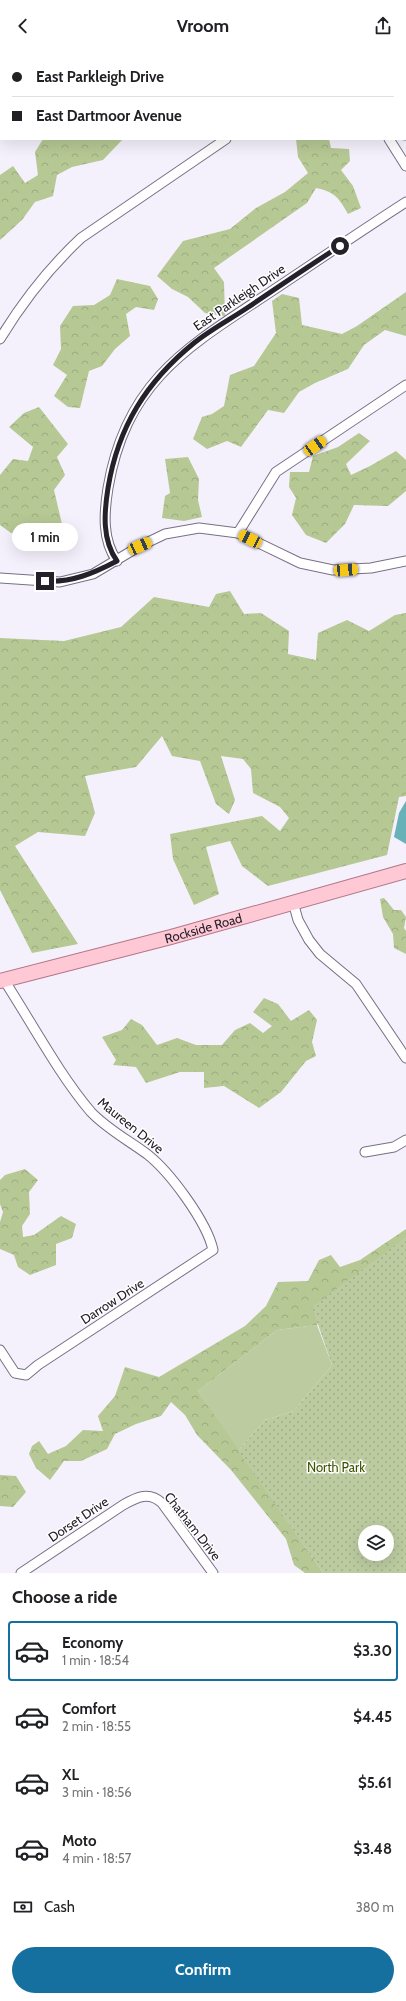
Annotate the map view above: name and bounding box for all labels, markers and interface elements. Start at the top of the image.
icon: back [12,15,34,37]
text: Vroom [177,15,229,37]
icon: share [372,15,394,37]
text: East Parkleigh Drive [36,68,164,86]
text: East Dartmoor Avenue [36,107,182,125]
route start [331,237,349,255]
street label: East Parkleigh Drive [190,260,288,334]
car [302,434,328,458]
callout: 1 min [12,523,78,551]
car [237,528,263,550]
text: 1 min [30,529,60,545]
car [127,536,153,556]
car [334,563,358,577]
route end [36,572,54,590]
street label: Rockside Road [163,909,244,946]
street label: Maureen Drive [95,1094,167,1157]
street label: Darrow Drive [77,1274,147,1327]
park label: North Park [307,1459,365,1475]
street label: Chatham Drive [161,1489,225,1564]
street label: Dorset Drive [45,1493,111,1545]
map controls [358,1525,394,1561]
button: layers [358,1525,394,1561]
text: Choose a ride [12,1586,117,1608]
icon: car [14,1633,50,1669]
text: Economy [62,1634,123,1652]
text: $3.30 [353,1642,392,1660]
text: 1 min · 18:54 [62,1652,129,1668]
icon: car [14,1699,50,1735]
text: Comfort [62,1700,116,1718]
text: $4.45 [353,1708,392,1726]
text: 2 min · 18:55 [62,1718,131,1734]
icon: car [14,1765,50,1801]
text: XL [62,1766,79,1784]
text: $5.61 [358,1774,392,1792]
text: 3 min · 18:56 [62,1784,132,1800]
icon: car [14,1831,50,1867]
text: Moto [62,1832,96,1850]
text: $3.48 [354,1840,392,1858]
text: 4 min · 18:57 [62,1850,131,1866]
icon: cash [12,1896,34,1918]
text: Cash [44,1898,75,1916]
text: 380 m [356,1899,394,1915]
button: Confirm [12,1947,394,1993]

